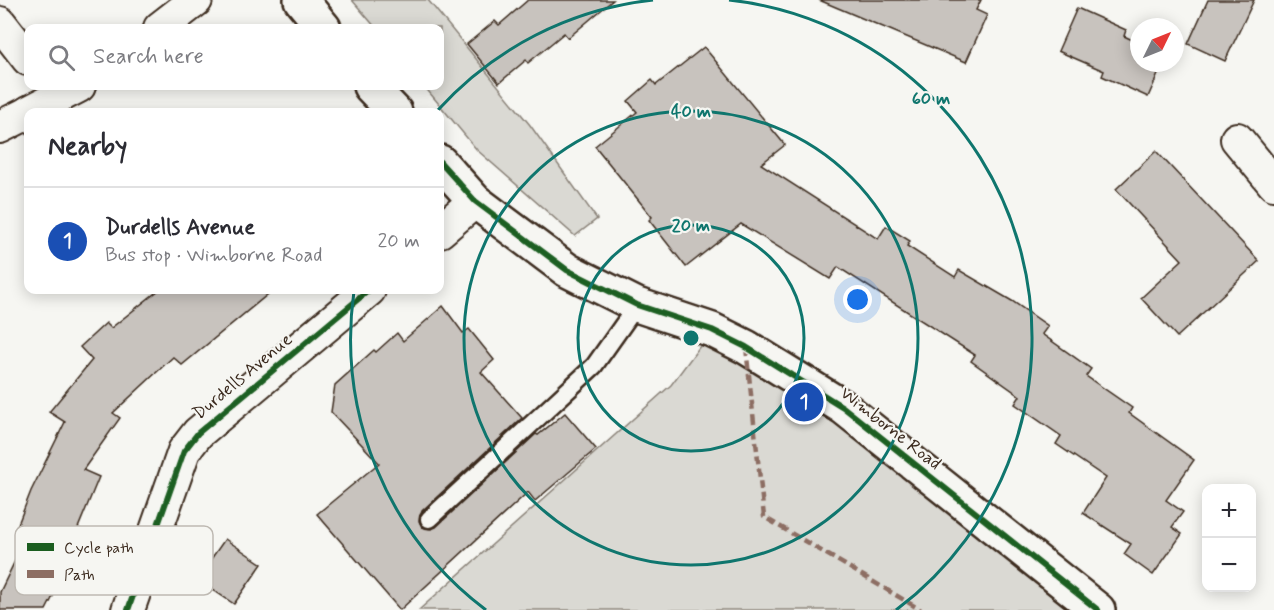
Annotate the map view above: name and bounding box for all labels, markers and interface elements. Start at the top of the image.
north arrow [1130,18,1184,72]
search box [24,24,444,90]
icon: search [45,41,78,74]
text: Search here [93,43,204,71]
text: 60 m [912,87,950,111]
text: 40 m [671,100,711,124]
text: Nearby [48,130,127,164]
text: Durdells Avenue [105,214,255,242]
text: 20 m [672,214,710,238]
text: 1 [63,228,72,255]
text: 20 m [377,228,420,255]
text: Bus stop · Wimborne Road [105,242,322,269]
your location [843,285,872,314]
street label: Durdells Avenue [188,328,298,425]
centre of rings [681,328,701,348]
pin: 1 [784,380,824,424]
street label: Wimborne Road [835,382,946,476]
map controls [1202,484,1256,592]
button: + [1202,484,1256,538]
legend [15,526,213,595]
text: Cycle path [64,538,134,559]
button: − [1202,538,1256,592]
text: Path [64,565,95,586]

